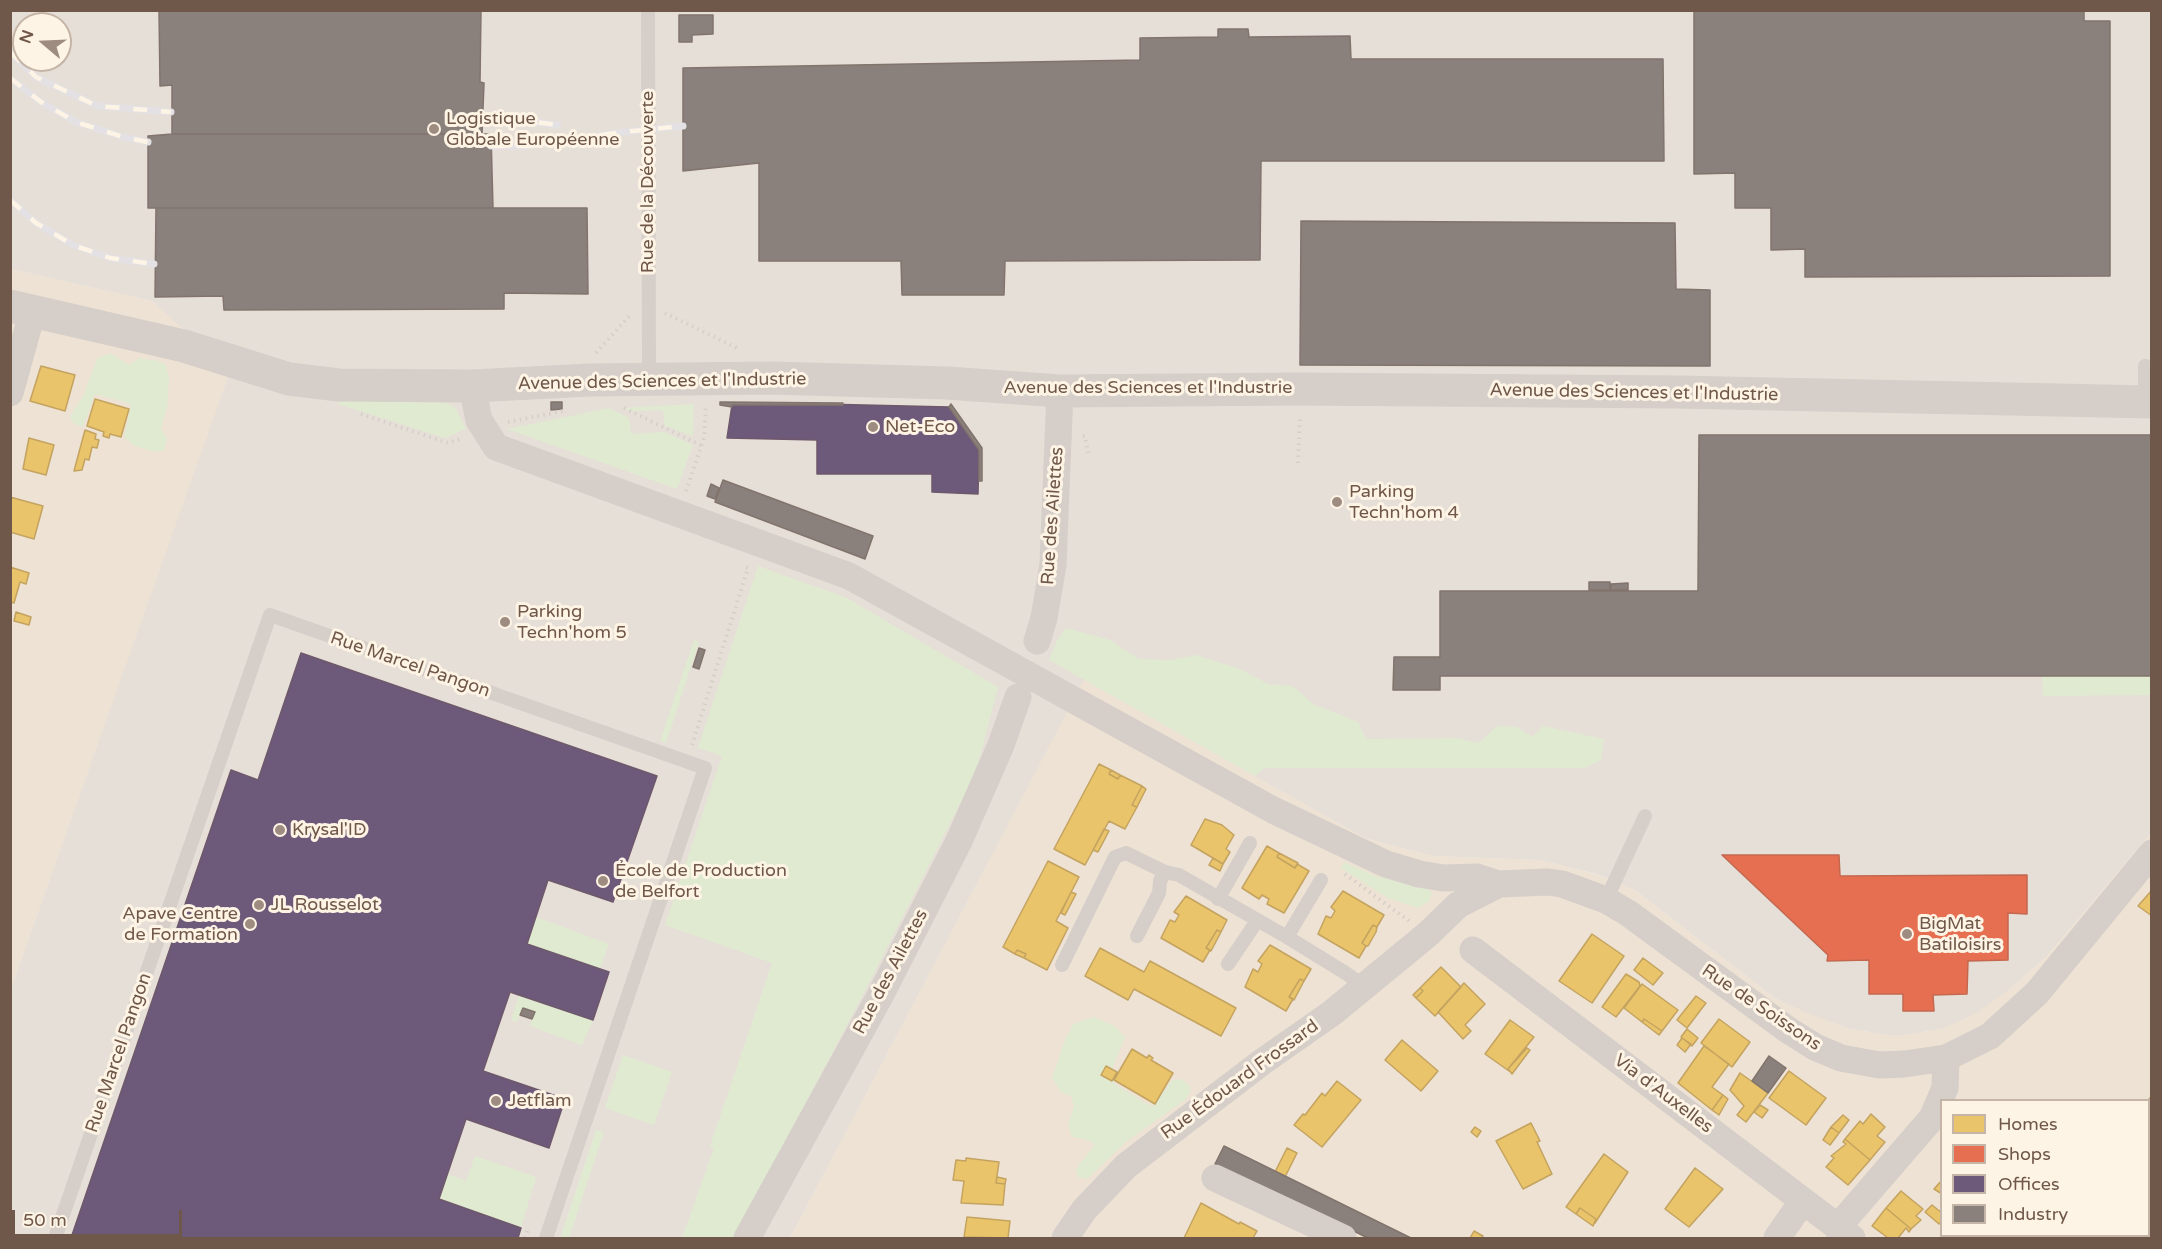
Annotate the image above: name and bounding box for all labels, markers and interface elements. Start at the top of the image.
north arrow [12,12,72,72]
text: N [15,27,38,46]
street label: Rue de la Découverte [637,91,659,273]
place label: Logistique Globale Européenne [446,108,620,150]
marker: Logistique Globale Européenne [427,122,441,136]
street label: Avenue des Sciences et l'Industrie [517,369,807,395]
street label: Avenue des Sciences et l'Industrie [1004,377,1292,399]
street label: Avenue des Sciences et l'Industrie [1489,380,1779,406]
place label: Net-Eco [885,416,955,438]
marker: Net-Eco [866,420,880,434]
street label: Rue des Ailettes [1037,446,1069,586]
place label: Parking Techn'hom 4 [1349,481,1459,524]
marker: Parking Techn'hom 4 [1330,495,1344,509]
place label: Parking Techn'hom 5 [517,601,627,644]
marker: Parking Techn'hom 5 [498,615,512,629]
street label: Rue Marcel Pangon [327,628,493,702]
place label: Krysal'ID [292,819,367,841]
marker: Krysal'ID [273,823,287,837]
place label: École de Production de Belfort [615,860,787,902]
marker: École de Production de Belfort [596,874,610,888]
place label: JL Rousselot [271,894,379,916]
marker: JL Rousselot [252,898,266,912]
place label: Apave Centre de Formation [122,903,238,946]
street label: Rue des Ailettes [849,906,933,1038]
place label: BigMat Batiloisirs [1919,913,2001,956]
marker: Apave Centre de Formation [243,917,257,931]
marker: BigMat Batiloisirs [1900,927,1914,941]
street label: Rue de Soissons [1697,960,1825,1056]
street label: Rue Marcel Pangon [82,970,156,1136]
street label: Rue Édouard Frossard [1157,1016,1323,1144]
street label: Via d'Auxelles [1609,1050,1717,1138]
place label: Jetflam [508,1090,572,1112]
marker: Jetflam [489,1094,503,1108]
legend [1940,1099,2150,1237]
text: Homes [1998,1113,2058,1135]
text: Shops [1998,1143,2051,1165]
text: Offices [1998,1173,2060,1195]
scale bar [15,1198,184,1236]
text: Industry [1998,1203,2068,1225]
text: 50 m [23,1209,67,1231]

